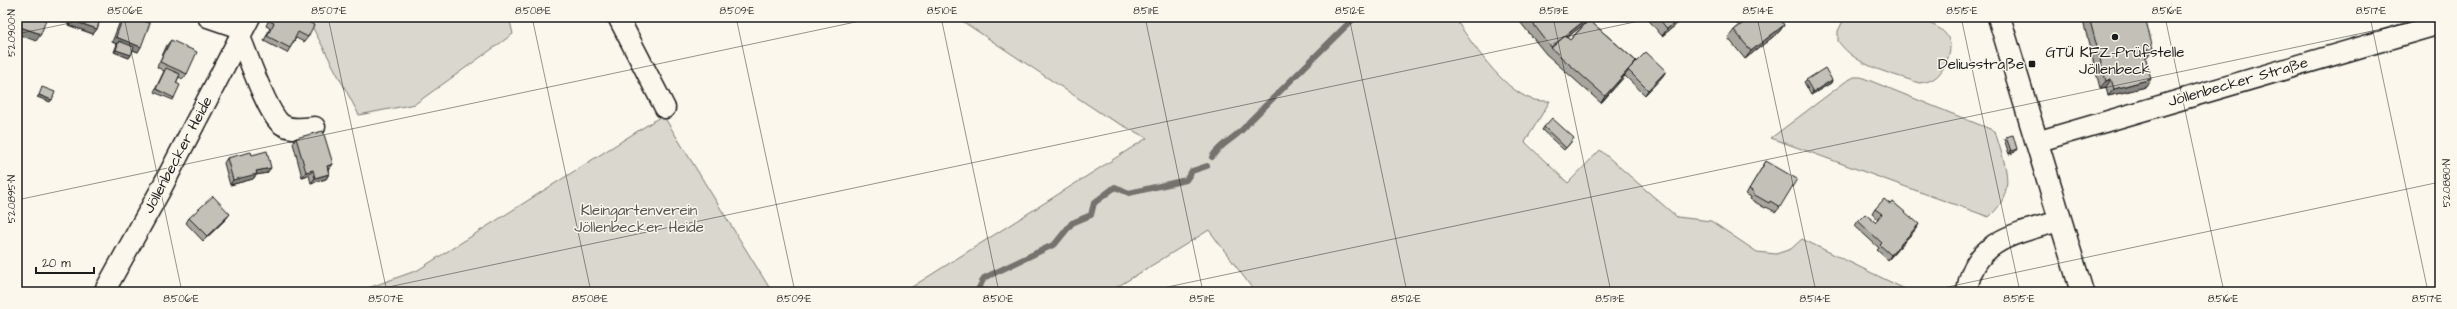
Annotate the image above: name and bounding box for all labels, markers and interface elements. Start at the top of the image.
text: 8.506°E [107,4,143,18]
text: 8.507°E [311,4,347,18]
text: 8.508°E [515,4,551,18]
text: 8.509°E [719,4,755,18]
text: 8.510°E [927,4,957,18]
text: 8.511°E [1133,4,1159,18]
text: 8.512°E [1335,4,1365,18]
text: 8.513°E [1539,4,1569,18]
text: 8.514°E [1742,4,1774,18]
text: 8.515°E [1946,4,1978,18]
text: 8.516°E [2152,4,2182,18]
text: 8.517°E [2356,4,2386,18]
text: 52.0900°N [5,9,19,57]
marker: GTÜ KFZ-Prüfstelle Jöllenbeck [2110,32,2120,42]
place label: GTÜ KFZ-Prüfstelle Jöllenbeck [2046,42,2184,80]
street label: Jöllenbecker Straße [2166,52,2310,112]
place label: Deliusstraße [1938,54,2024,75]
marker: Deliusstraße [2027,59,2037,69]
street label: Jöllenbecker Heide [138,93,218,217]
text: 52.0880°N [2440,159,2454,207]
text: 52.0895°N [5,175,19,223]
park label: Kleingartenverein Jöllenbecker Heide [574,200,704,238]
scale bar [36,249,94,275]
text: 20 m [42,255,71,272]
text: 8.506°E [163,292,199,306]
text: 8.507°E [368,292,404,306]
text: 8.508°E [572,292,608,306]
text: 8.509°E [776,292,812,306]
text: 8.510°E [983,292,1013,306]
text: 8.511°E [1189,292,1215,306]
text: 8.512°E [1391,292,1421,306]
text: 8.513°E [1595,292,1625,306]
text: 8.514°E [1799,292,1831,306]
text: 8.515°E [2003,292,2035,306]
text: 8.516°E [2208,292,2238,306]
text: 8.517°E [2412,292,2442,306]

